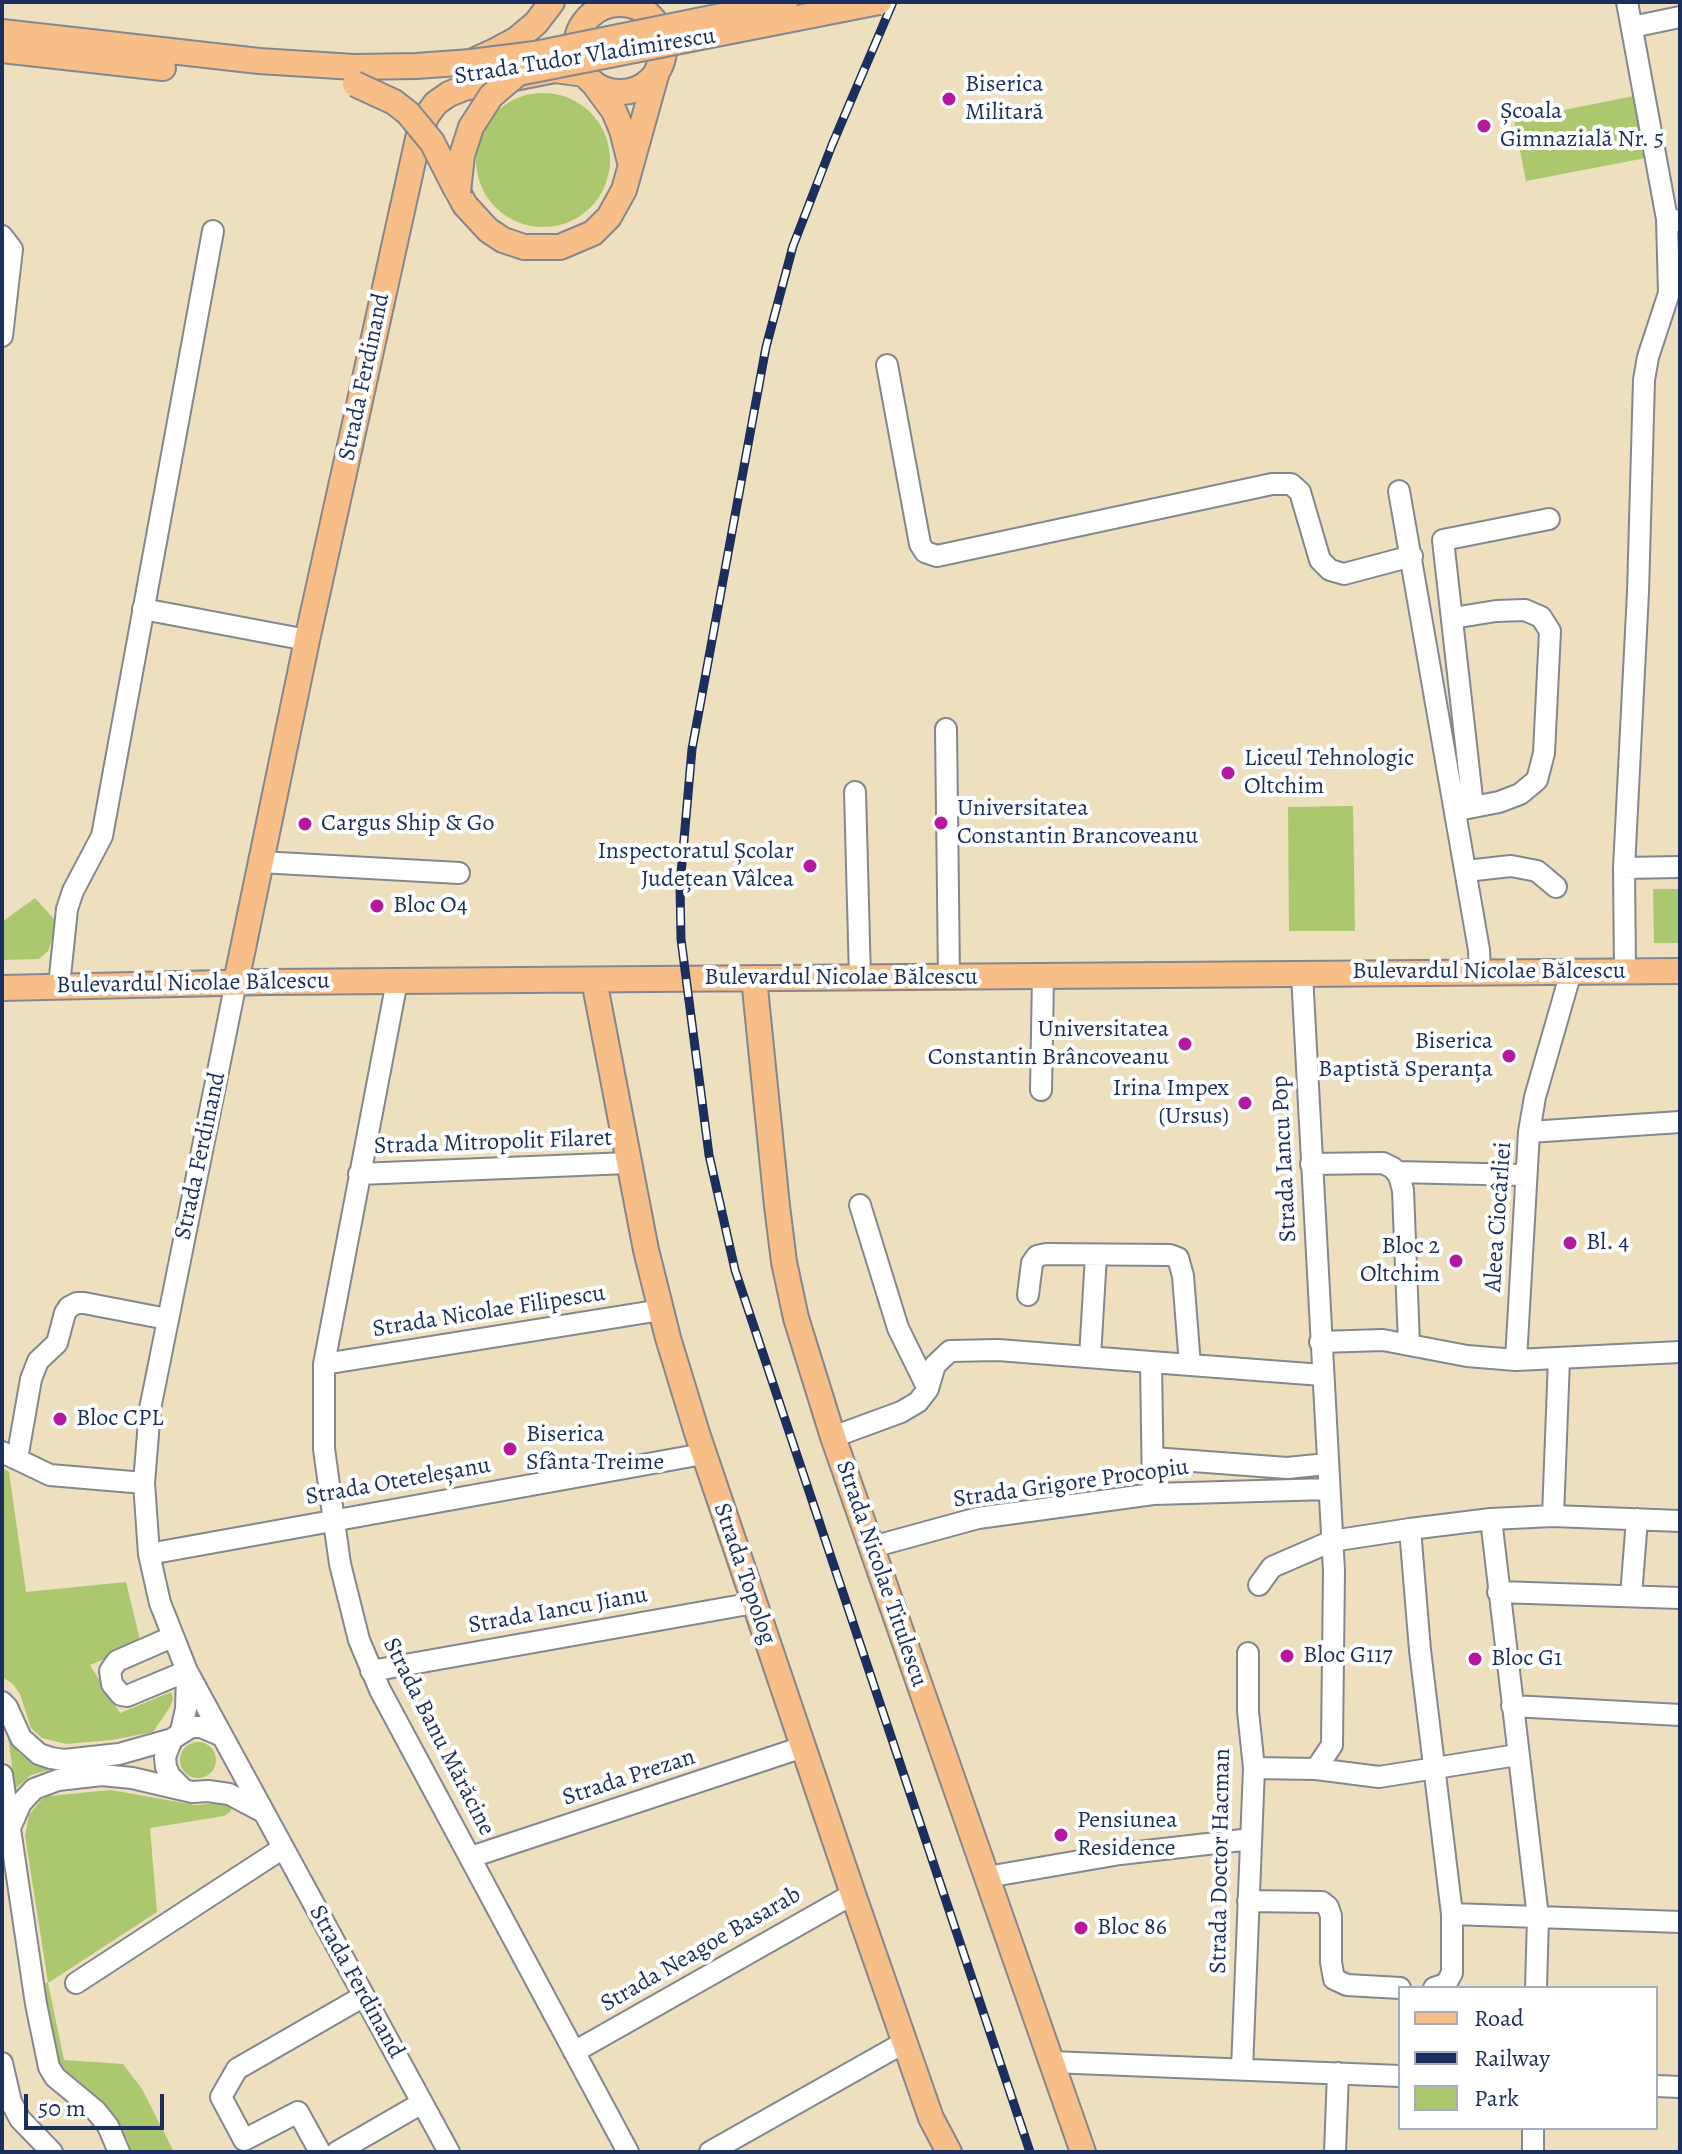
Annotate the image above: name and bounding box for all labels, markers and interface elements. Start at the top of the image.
street label: Strada Tudor Vladimirescu [452,22,718,92]
place label: Biserica Militară [965,71,1044,127]
marker: Biserica Militară [940,90,958,108]
place label: Școala Gimnazială Nr. 5 [1500,98,1664,154]
marker: Școala Gimnazială Nr. 5 [1475,117,1493,135]
street label: Strada Ferdinand [333,291,397,463]
place label: Liceul Tehnologic Oltchim [1244,745,1414,801]
marker: Liceul Tehnologic Oltchim [1219,764,1237,782]
place label: Universitatea Constantin Brancoveanu [957,795,1198,851]
place label: Cargus Ship & Go [321,810,494,838]
marker: Universitatea Constantin Brancoveanu [932,814,950,832]
marker: Cargus Ship & Go [296,815,314,833]
place label: Inspectoratul Școlar Județean Vâlcea [597,838,794,894]
marker: Inspectoratul Școlar Județean Vâlcea [801,857,819,875]
place label: Bloc O4 [393,892,468,920]
marker: Bloc O4 [368,897,386,915]
street label: Bulevardul Nicolae Bălcescu [1352,958,1626,986]
street label: Bulevardul Nicolae Bălcescu [704,964,978,992]
street label: Bulevardul Nicolae Bălcescu [56,967,330,1001]
place label: Universitatea Constantin Brâncoveanu [928,1016,1169,1072]
place label: Biserica Baptistă Speranța [1318,1028,1493,1084]
marker: Universitatea Constantin Brâncoveanu [1176,1035,1194,1053]
marker: Biserica Baptistă Speranța [1500,1047,1518,1065]
street label: Strada Ferdinand [169,1070,233,1242]
place label: Irina Impex (Ursus) [1113,1075,1229,1131]
street label: Strada Iancu Pop [1266,1075,1304,1243]
marker: Irina Impex (Ursus) [1236,1094,1254,1112]
street label: Strada Mitropolit Filaret [373,1124,613,1162]
street label: Aleea Ciocârliei [1479,1141,1519,1293]
place label: Bl. 4 [1586,1229,1629,1257]
place label: Bloc 2 Oltchim [1360,1233,1440,1289]
marker: Bl. 4 [1561,1234,1579,1252]
marker: Bloc 2 Oltchim [1447,1252,1465,1270]
street label: Strada Nicolae Filipescu [371,1279,607,1345]
place label: Bloc CPL [76,1405,163,1433]
marker: Bloc CPL [51,1410,69,1428]
place label: Biserica Sfânta Treime [526,1421,664,1477]
marker: Biserica Sfânta Treime [501,1440,519,1458]
street label: Strada Oteteleșanu [303,1452,493,1512]
street label: Strada Grigore Procopiu [951,1453,1191,1515]
street label: Strada Nicolae Titulescu [829,1457,933,1691]
street label: Strada Topolog [706,1499,782,1649]
street label: Strada Iancu Jianu [466,1581,650,1641]
street label: Strada Banu Mărăcine [376,1633,500,1841]
place label: Bloc G117 [1303,1642,1393,1670]
place label: Bloc G1 [1491,1645,1562,1673]
marker: Bloc G117 [1278,1647,1296,1665]
marker: Bloc G1 [1466,1650,1484,1668]
street label: Strada Prezan [559,1743,699,1813]
street label: Strada Doctor Hacman [1205,1748,1237,1974]
place label: Pensiunea Residence [1077,1807,1178,1863]
marker: Pensiunea Residence [1052,1826,1070,1844]
street label: Strada Neagoe Basarab [596,1881,806,2019]
street label: Strada Ferdinand [302,1900,410,2064]
place label: Bloc 86 [1097,1914,1167,1942]
marker: Bloc 86 [1072,1919,1090,1937]
legend [1398,1986,1658,2130]
text: Road [1474,2002,1524,2034]
text: Railway [1474,2042,1550,2074]
scale bar [28,2078,168,2128]
text: Park [1474,2082,1519,2114]
text: 50 m [38,2092,86,2124]

